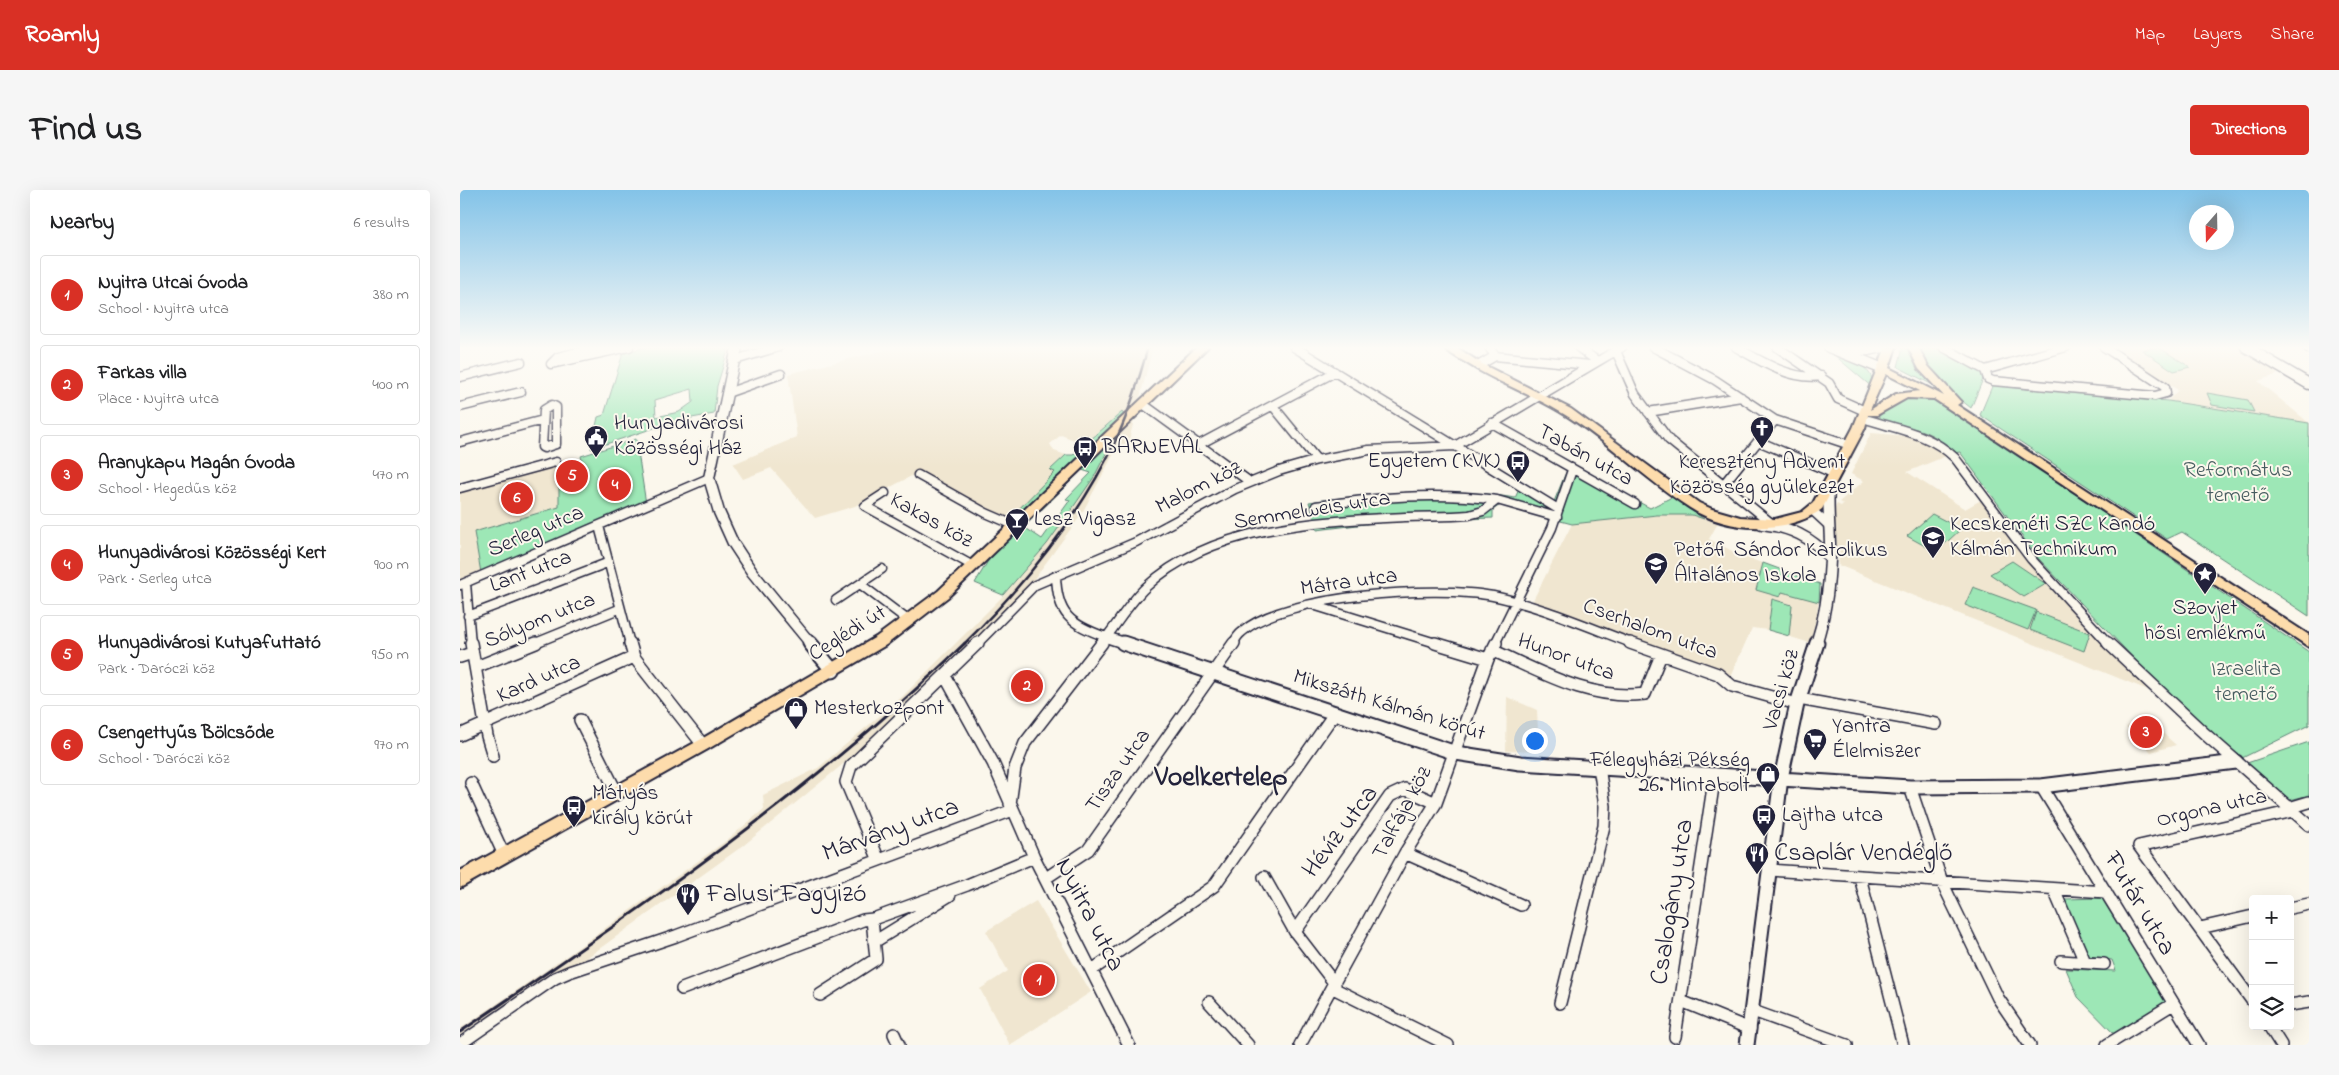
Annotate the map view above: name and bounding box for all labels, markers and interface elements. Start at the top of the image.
text: Roamly [25,18,100,53]
text: Map [2135,22,2165,48]
text: Layers [2193,22,2243,48]
text: Share [2271,22,2314,48]
text: Find us [30,105,142,156]
button: Directions [2190,105,2309,155]
north arrow [2189,205,2234,250]
text: Nearby [50,208,114,238]
text: 6 results [353,211,410,235]
text: Nyitra Utcai Óvoda [98,270,248,297]
text: 1 [64,283,70,307]
text: 380 m [373,283,409,307]
text: School · Nyitra utca [98,297,229,321]
text: Farkas villa [98,360,187,387]
text: 2 [63,373,71,397]
text: 400 m [372,373,409,397]
text: Place · Nyitra utca [98,387,219,411]
place label: Hunyadivárosi Közösségi Ház [614,408,744,466]
church icon: Keresztény Advent Közösség gyülekezet [1749,415,1775,449]
street label: Tabán utca [1531,417,1639,495]
public building icon: Hunyadivárosi Közösségi Ház [583,424,609,458]
place label: BARNEVÁL [1101,432,1204,464]
bus stop icon: BARNEVÁL [1072,435,1098,469]
place label: Egyetem (KVK) [1367,446,1500,479]
place label: Keresztény Advent Közösség gyülekezet [1670,447,1855,505]
bus stop icon: Egyetem (KVK) [1505,449,1531,483]
text: Aranykapu Magán Óvoda [98,450,295,477]
street label: Malom köz [1150,452,1248,523]
park label: Református temető [2184,455,2292,512]
pin: 5 [556,457,588,495]
text: 3 [64,463,70,487]
text: 470 m [372,463,409,487]
pin: 4 [599,466,631,504]
text: School · Hegedűs köz [98,477,236,501]
pin: 6 [501,479,533,517]
street label: Semmelweis utca [1231,483,1393,539]
street label: Kakas köz [883,485,979,557]
street label: Serleg utca [483,497,589,567]
place label: Lesz Vigasz [1034,504,1136,537]
bar icon: Lesz Vigasz [1004,507,1030,541]
place label: Kecskeméti SZC Kandó Kálmán Technikum [1950,509,2155,566]
school or university icon: Kecskeméti SZC Kandó Kálmán Technikum [1920,525,1946,559]
place label: Petőfi Sándor Katolikus Általános Iskola [1674,535,1888,592]
text: Hunyadivárosi Közösségi Kert [98,540,326,567]
street label: Lant utca [485,542,577,602]
school or university icon: Petőfi Sándor Katolikus Általános Iskola [1643,551,1669,585]
text: 4 [64,553,70,577]
text: 900 m [374,553,409,577]
street label: Mátra utca [1298,560,1400,606]
place icon: Szovjet hősi emlékmű [2192,561,2218,595]
text: Park · Serleg utca [98,567,212,591]
street label: Sólyom utca [480,584,601,659]
street label: Cserhalom utca [1578,591,1722,669]
place label: Szovjet hősi emlékmű [2144,593,2266,650]
street label: Ceglédi út [803,597,894,671]
street label: Hunor utca [1513,626,1619,690]
text: Hunyadivárosi Kutyafuttató [98,630,321,657]
text: 5 [62,643,72,667]
text: 950 m [372,643,409,667]
street label: Vacsi köz [1755,645,1809,735]
street label: Kard utca [492,647,586,713]
park label: Izraelita temető [2211,654,2281,711]
text: Park · Daróczi köz [98,657,215,681]
street label: Mikszáth Kálmán körút [1289,662,1490,751]
pin: 2 [1011,667,1043,705]
place label: Mesterkozpont [814,693,945,725]
shop icon: Mesterkozpont [783,696,809,730]
place label: Yantra Élelmiszer [1832,711,1921,768]
pin: 3 [2130,713,2162,751]
text: Csengettyűs Bölcsőde [98,720,274,747]
street label: Tisza utca [1078,723,1160,819]
supermarket icon: Yantra Élelmiszer [1802,727,1828,761]
your location [1522,728,1548,754]
text: 6 [63,733,71,757]
text: 970 m [374,733,409,757]
place label: Félegyházi Pékség 26. Mintabolt [1589,745,1751,802]
text: School · Daróczi köz [98,747,230,771]
district label: Voelkertelep [1154,758,1287,799]
street label: Talfája köz [1365,760,1441,865]
shop icon: Félegyházi Pékség 26. Mintabolt [1755,761,1781,795]
street label: Hévíz utca [1293,777,1389,887]
place label: Mátyás király körút [592,778,693,836]
street label: Orgona utca [2154,781,2271,838]
street label: Márvány utca [817,789,965,873]
bus stop icon: Mátyás király körút [561,794,587,828]
place label: Lajtha utca [1782,800,1883,832]
bus stop icon: Lajtha utca [1751,803,1777,837]
street label: Csalogány utca [1641,816,1705,988]
place label: Csaplár Vendéglő [1774,835,1953,873]
restaurant icon: Csaplár Vendéglő [1744,841,1770,875]
street label: Futár utca [2092,844,2185,963]
street label: Nyitra utca [1044,852,1134,978]
place label: Falusi Fagyizó [705,876,867,914]
restaurant icon: Falusi Fagyizó [675,882,701,916]
map controls [2249,895,2294,1030]
button: + [2249,895,2294,940]
button: − [2249,940,2294,985]
pin: 1 [1023,961,1055,999]
button: layers [2249,985,2294,1030]

